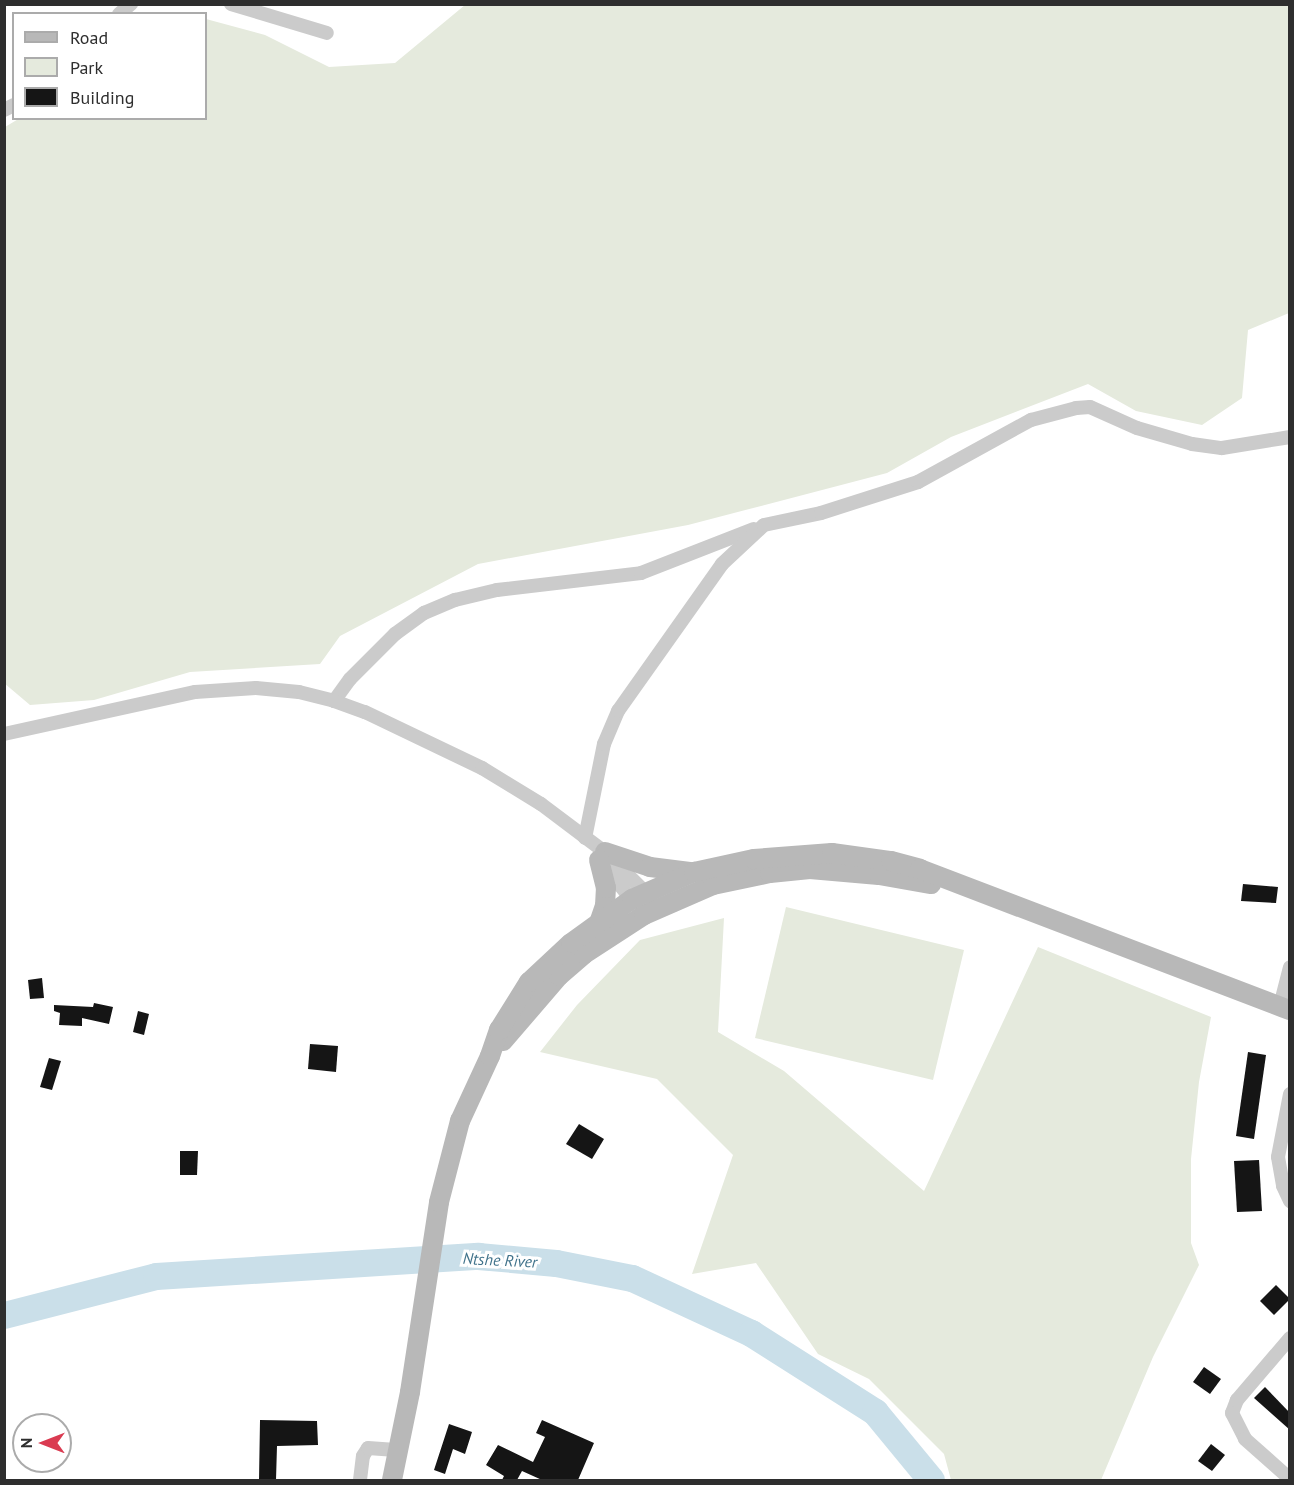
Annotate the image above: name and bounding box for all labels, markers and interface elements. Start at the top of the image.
legend [12,12,207,120]
text: Road [70,26,108,49]
text: Park [70,56,103,79]
text: Building [70,86,134,109]
water label: Ntshe River [462,1248,538,1272]
north arrow [12,1413,72,1473]
text: N [16,1438,36,1448]

